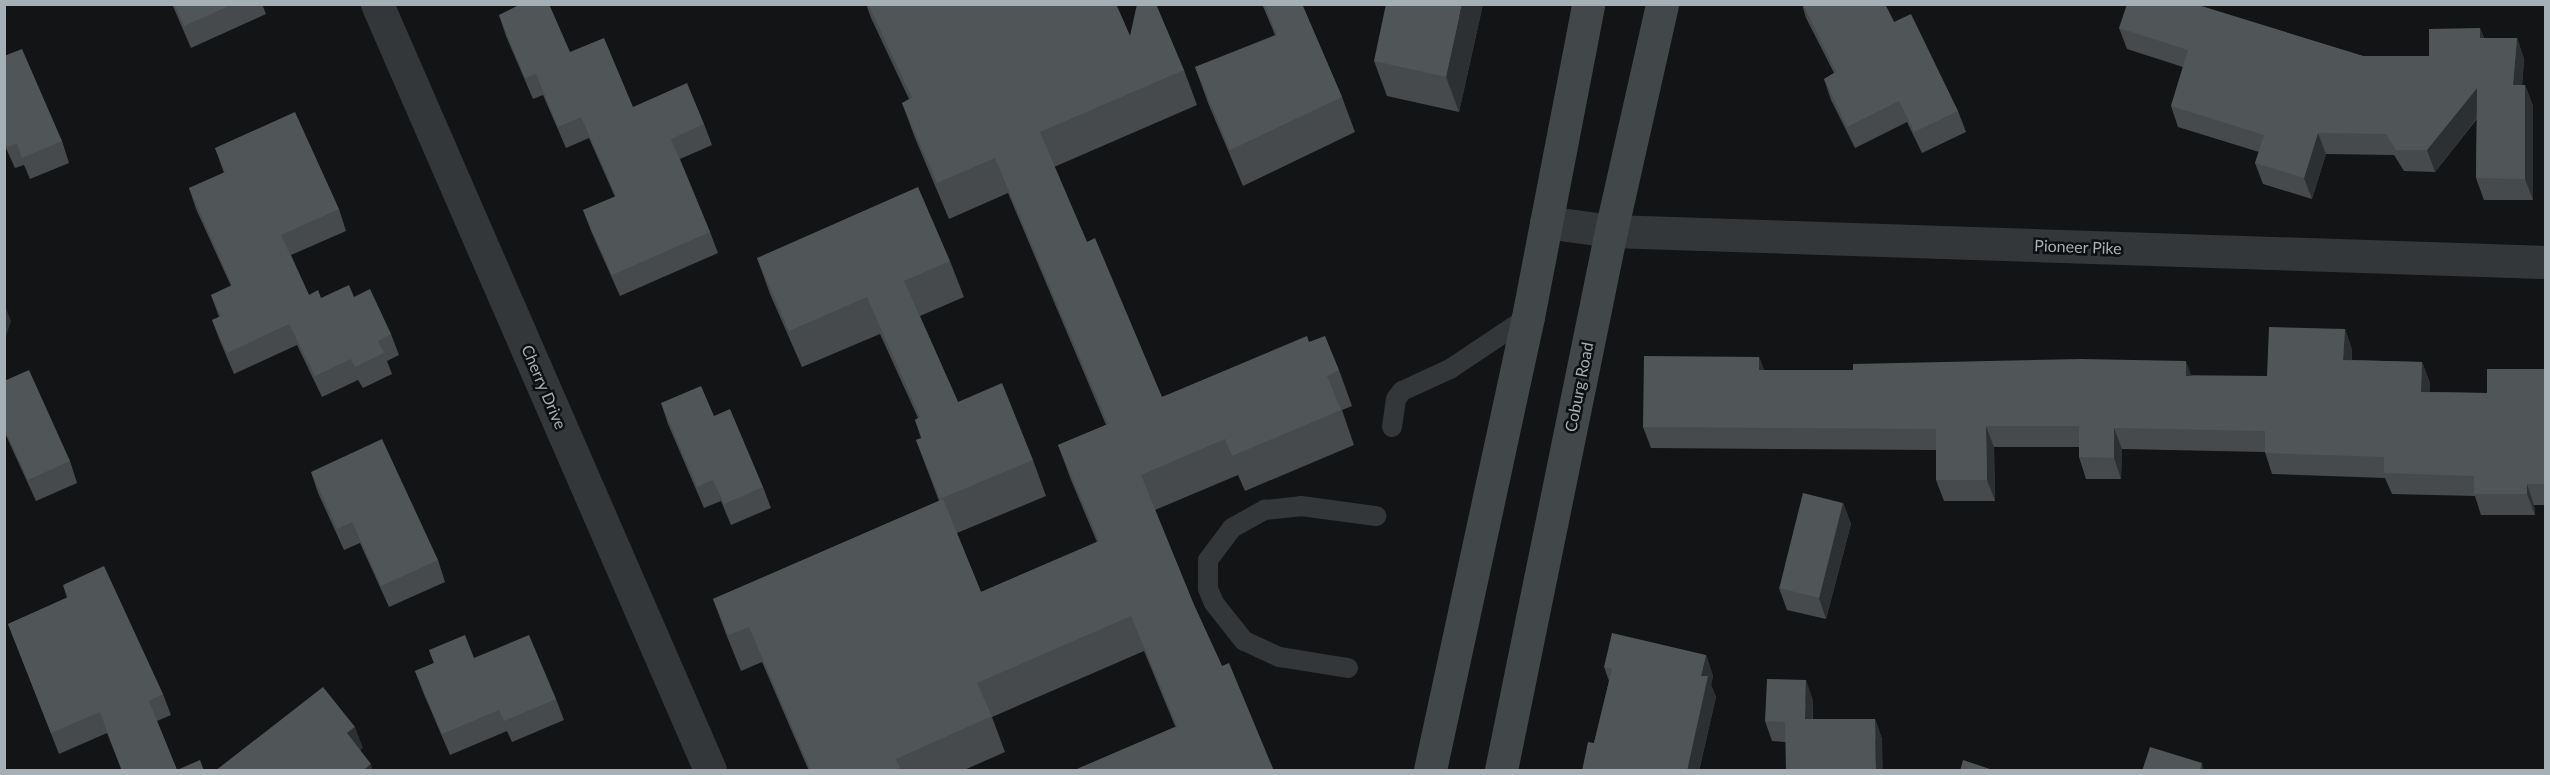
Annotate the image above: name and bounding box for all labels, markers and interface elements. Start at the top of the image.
street label: Pioneer Pike [2034,236,2122,258]
street label: Coburg Road [1561,340,1597,434]
street label: Cherry Drive [518,342,570,432]

